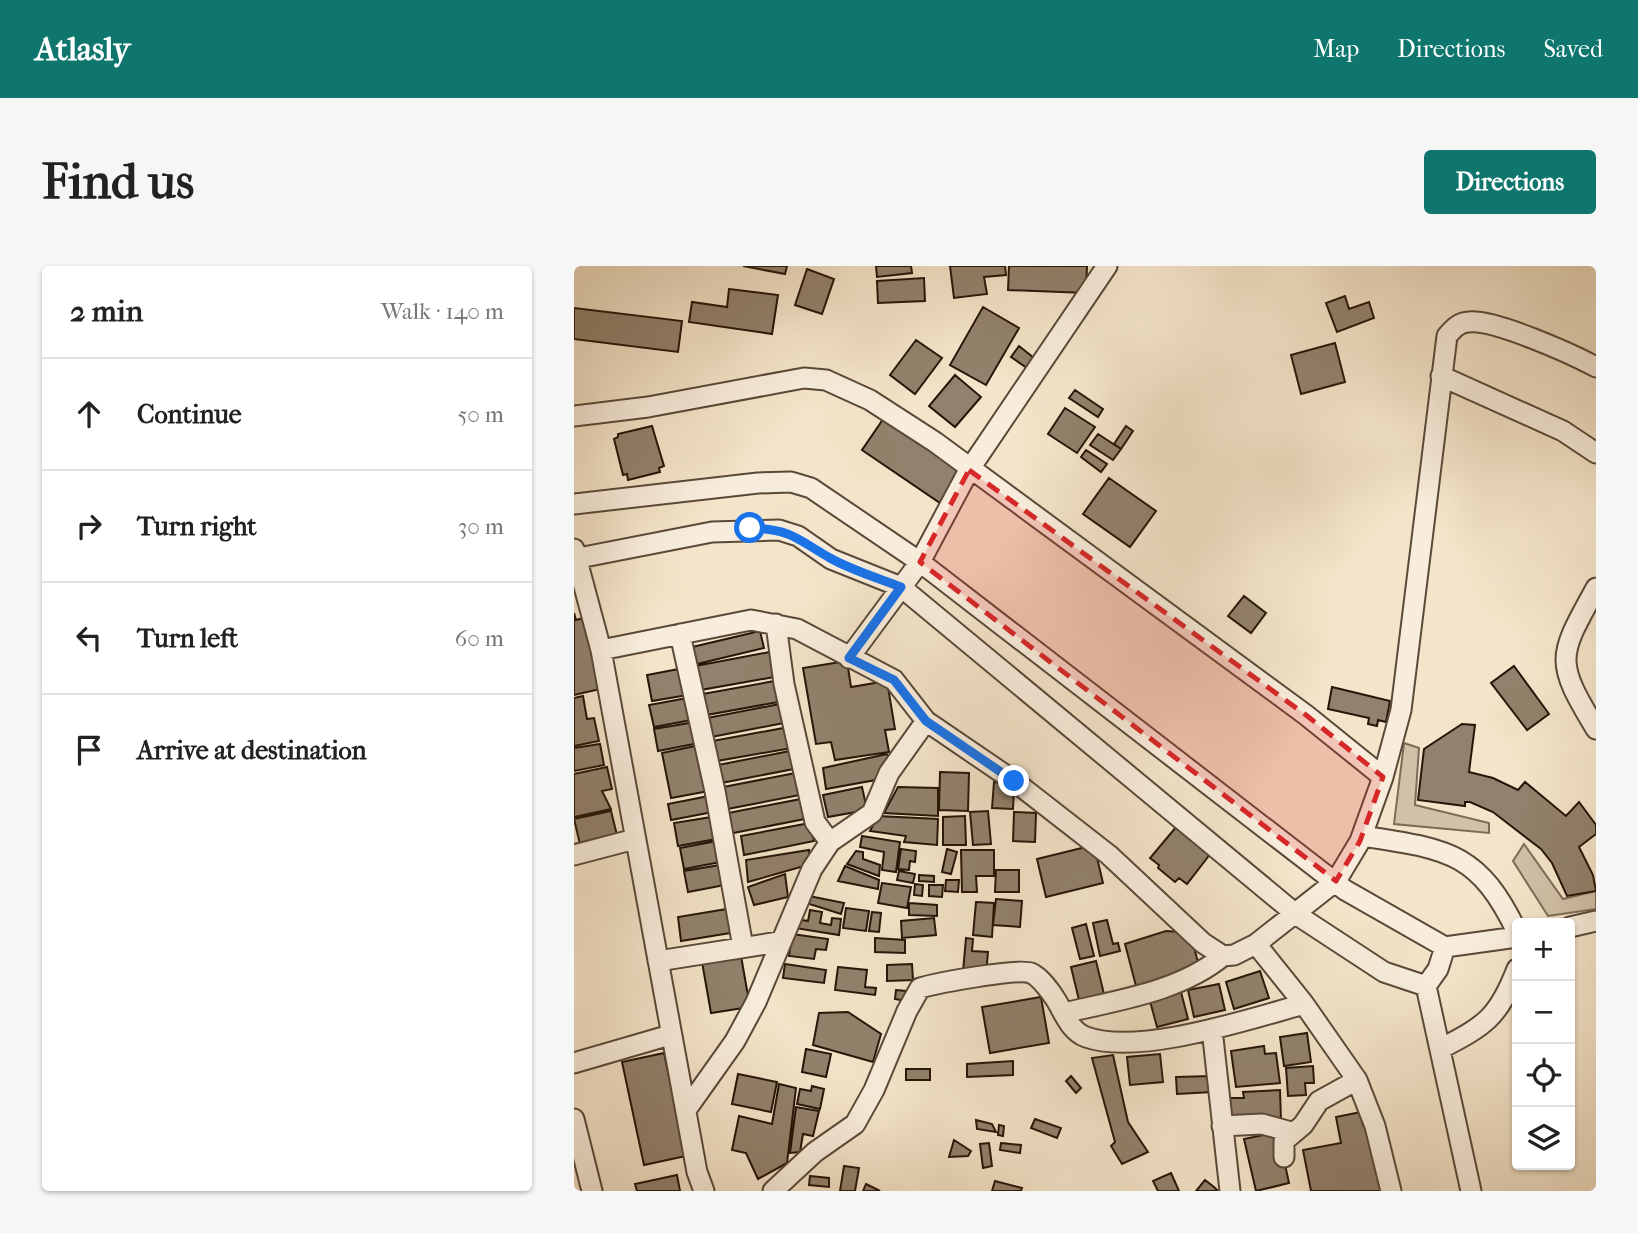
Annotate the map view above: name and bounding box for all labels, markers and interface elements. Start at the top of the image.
text: Atlasly [35,30,130,69]
text: Map [1313,35,1359,63]
text: Directions [1397,35,1505,63]
text: Saved [1543,35,1603,63]
button: Directions [1424,150,1596,214]
text: Find us [42,153,194,211]
text: 2 min [70,294,143,329]
text: Walk · 140 m [381,298,504,325]
icon: ahead [70,395,108,433]
text: Continue [137,399,242,430]
text: 50 m [457,401,504,428]
icon: right [70,507,108,545]
text: Turn right [137,511,257,542]
route start [734,512,765,543]
text: 30 m [458,513,504,540]
icon: left [70,619,108,657]
text: Turn left [137,623,238,654]
text: 60 m [455,625,504,652]
icon: arrive [70,731,108,769]
text: Arrive at destination [137,735,367,766]
route end [998,765,1029,796]
map controls [1512,918,1575,1170]
button: + [1512,918,1575,981]
button: − [1512,981,1575,1044]
button: locate [1512,1044,1575,1107]
button: layers [1512,1107,1575,1170]

